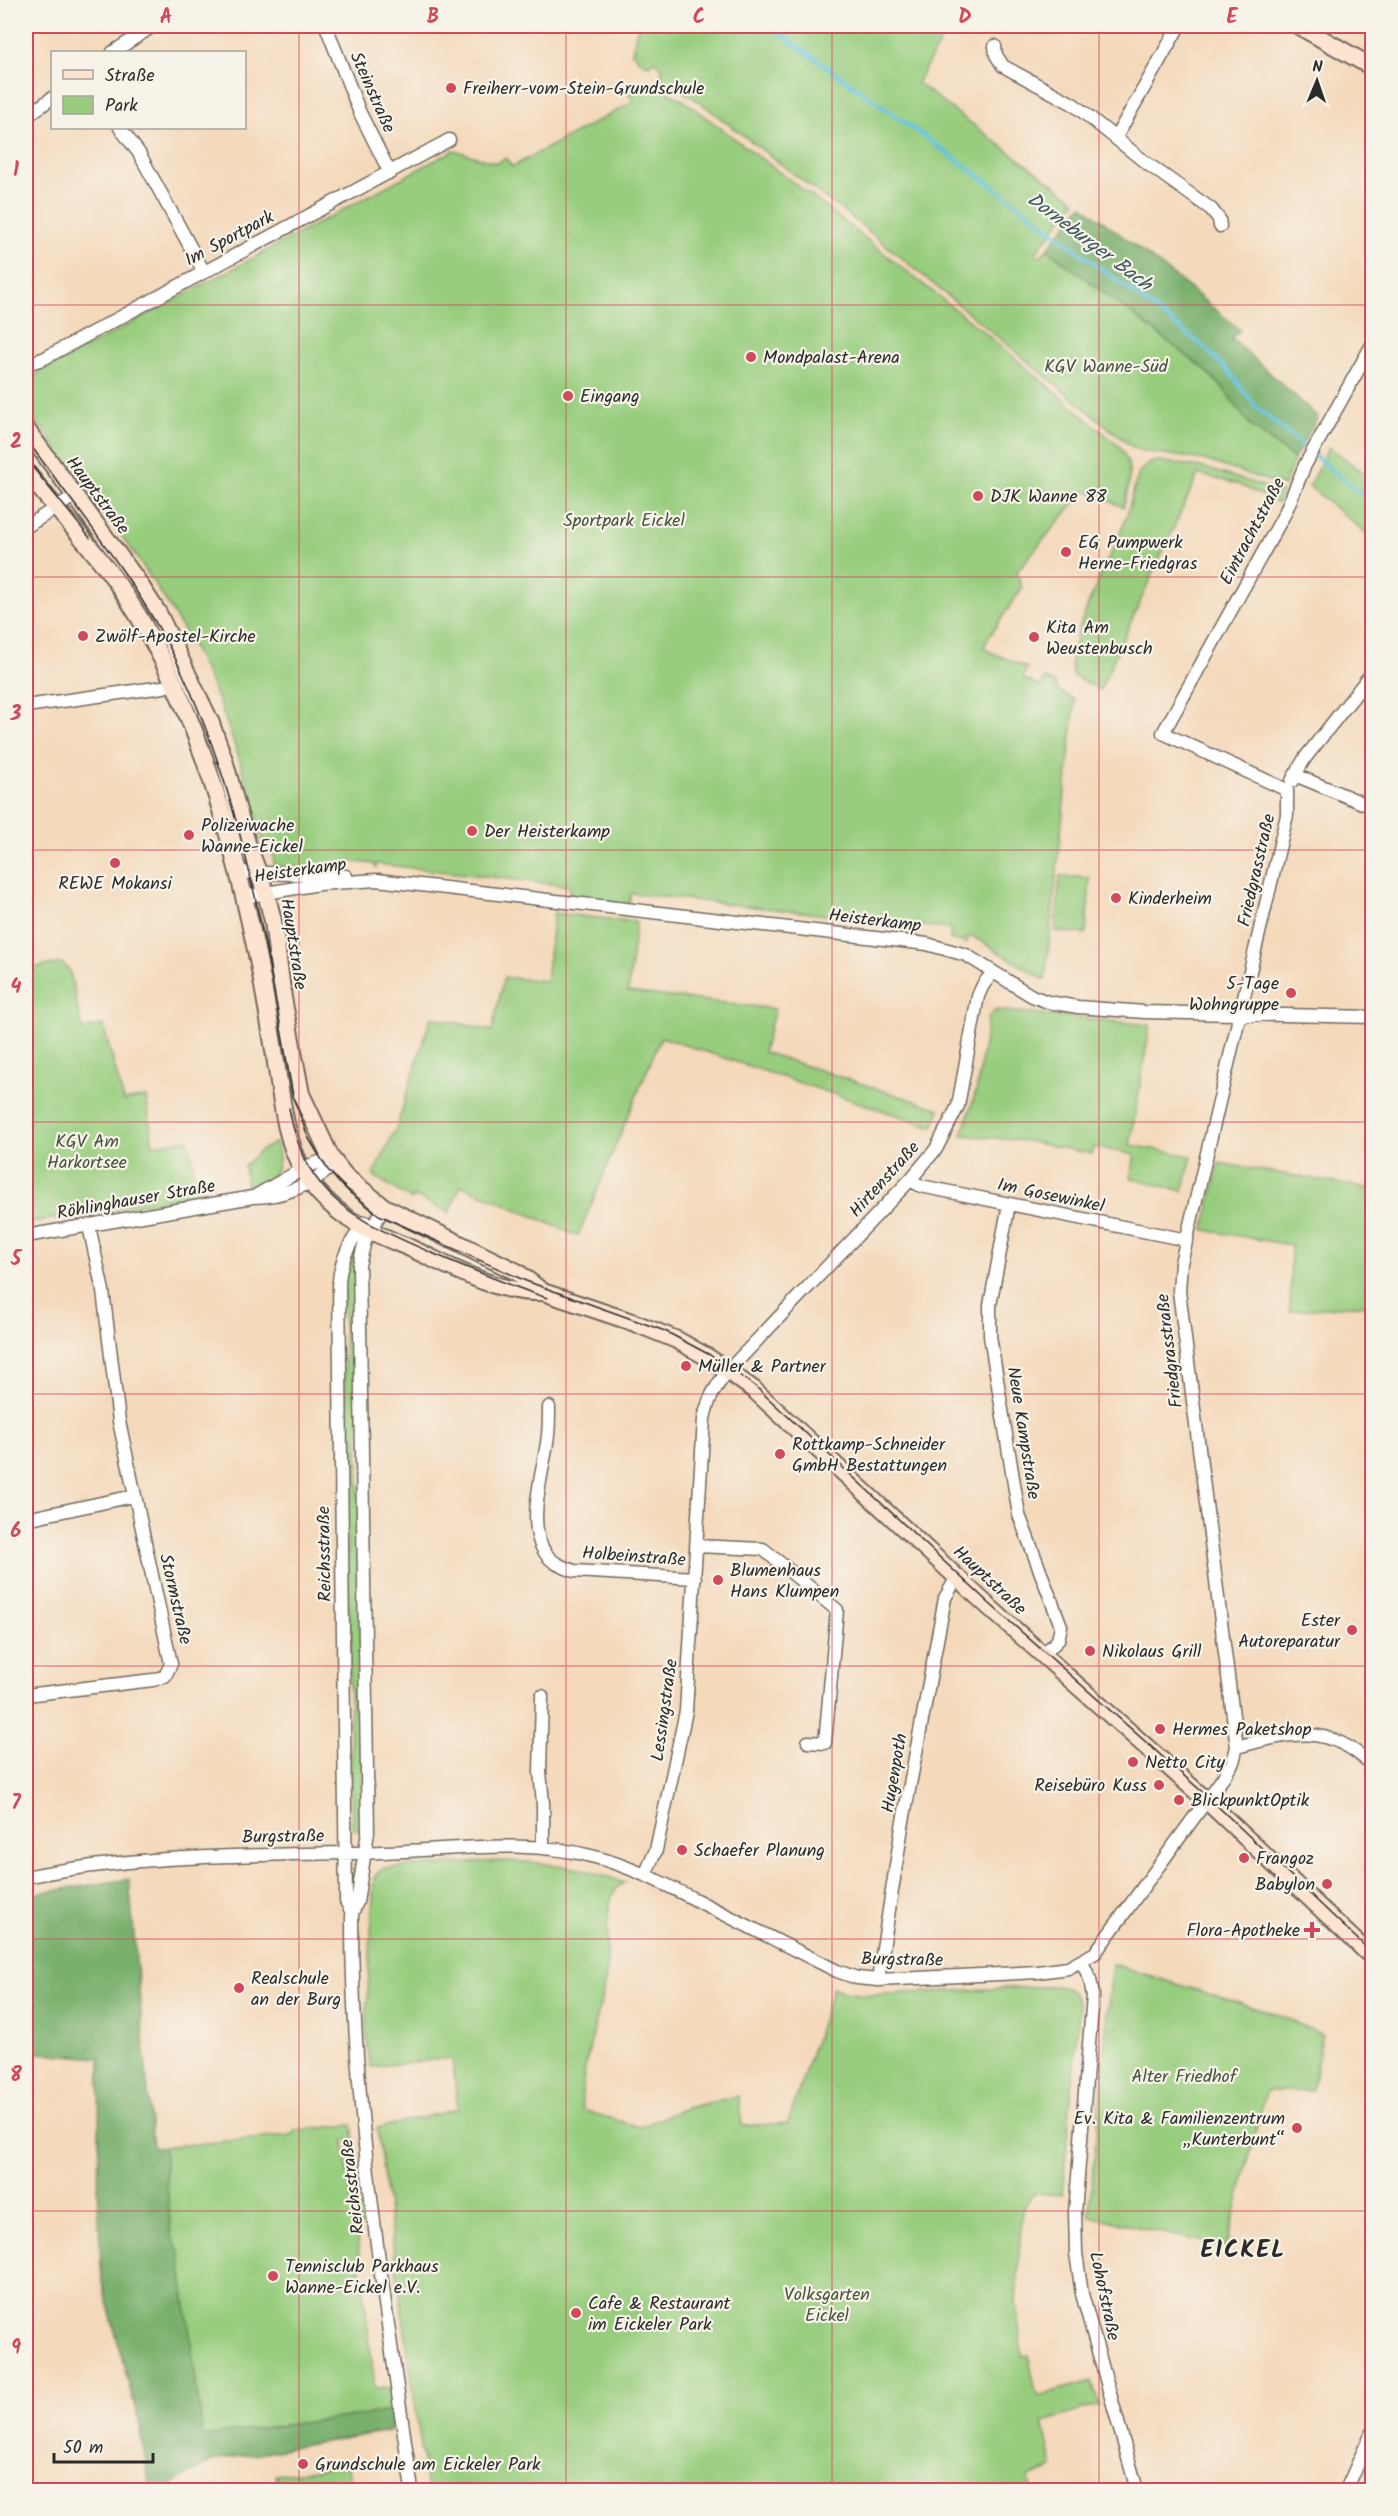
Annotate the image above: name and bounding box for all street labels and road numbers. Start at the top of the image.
street label: Steinstraße [341,47,402,138]
street label: Im Sportpark [180,203,280,275]
street label: Hauptstraße [57,450,136,542]
street label: Eintrachtstraße [1213,473,1294,591]
street label: Friedgrasstraße [1230,811,1285,930]
street label: Heisterkamp [252,851,349,892]
street label: Hauptstraße [271,896,314,992]
street label: Heisterkamp [827,901,923,942]
street label: Hirtenstraße [843,1135,928,1225]
street label: Im Gosewinkel [994,1171,1108,1222]
street label: Röhlinghauser Straße [55,1172,218,1229]
street label: Friedgrasstraße [1149,1292,1192,1410]
street label: Neue Kampstraße [998,1365,1047,1502]
street label: Reichsstraße [310,1506,341,1602]
street label: Holbeinstraße [581,1539,687,1576]
street label: Hauptstraße [945,1539,1033,1623]
street label: Stormstraße [150,1551,199,1648]
street label: Lessingstraße [644,1657,687,1763]
street label: Hugenpoth [874,1731,917,1815]
street label: Burgstraße [242,1822,324,1853]
street label: Burgstraße [861,1945,943,1976]
street label: Reichsstraße [333,2137,374,2236]
street label: Lohofstraße [1080,2249,1127,2343]

